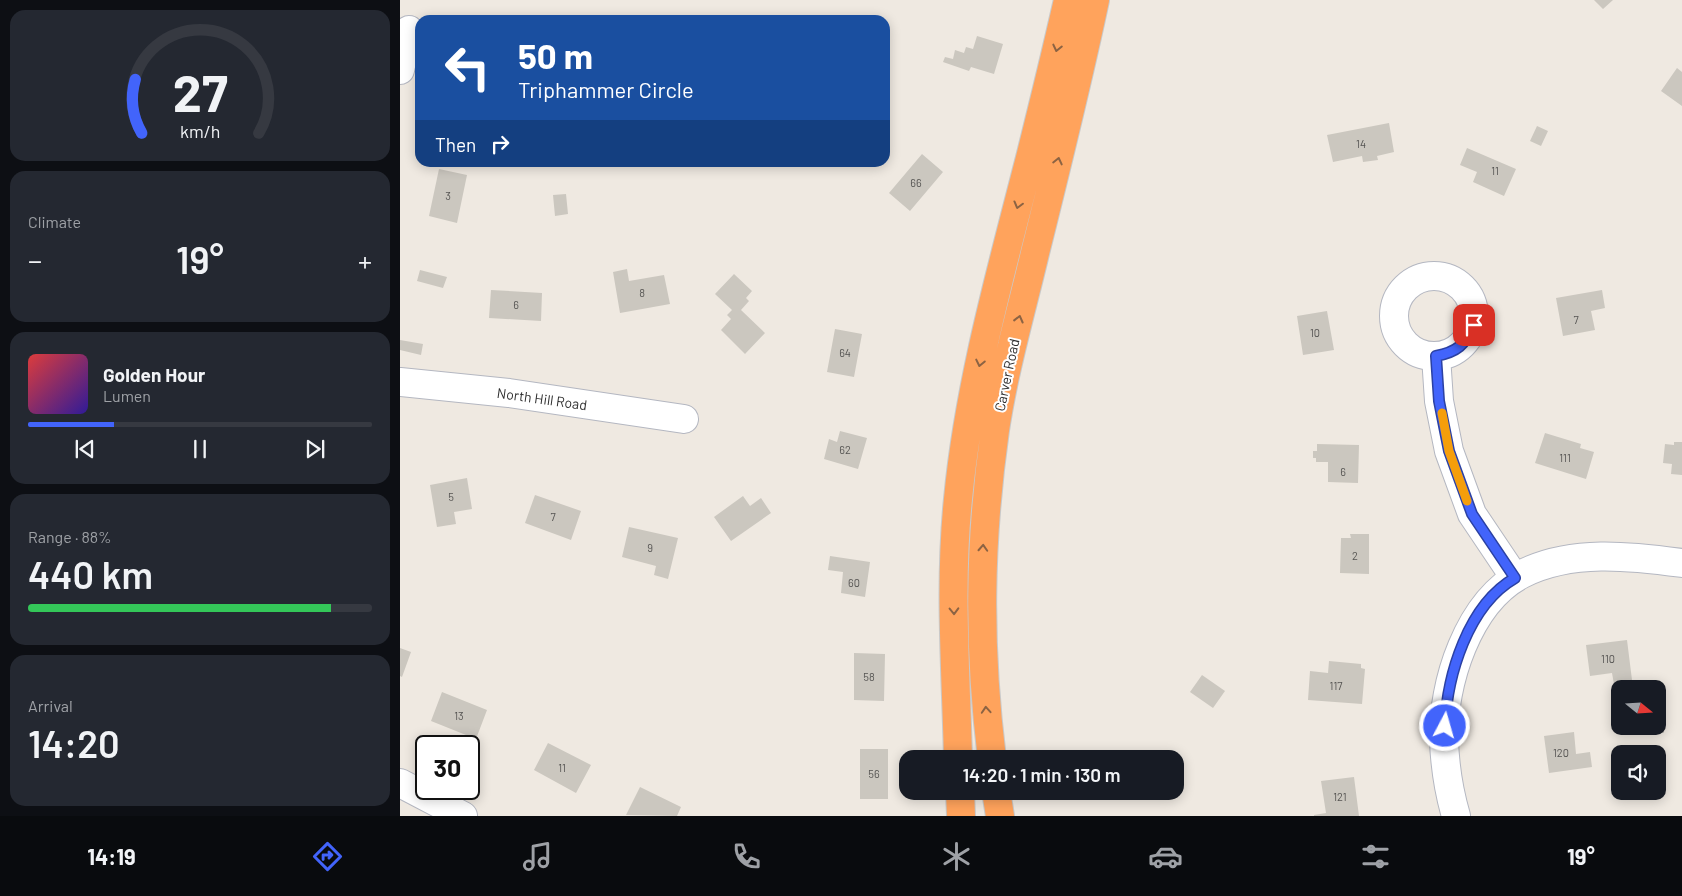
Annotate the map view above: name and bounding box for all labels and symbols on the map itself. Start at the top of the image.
one-way arrow [1052,43,1063,52]
house number: 14 [1356,137,1366,150]
one-way arrow [1052,156,1063,165]
house number: 11 [1491,164,1499,177]
house number: 66 [910,176,922,189]
house number: 3 [445,189,451,202]
one-way arrow [1013,201,1023,209]
house number: 8 [639,286,645,299]
house number: 6 [513,298,519,311]
pin [1453,304,1495,346]
house number: 7 [1573,313,1579,326]
one-way arrow [1013,314,1024,323]
house number: 10 [1310,326,1320,339]
street label: Carver Road [991,337,1022,413]
house number: 64 [839,346,851,359]
one-way arrow [975,359,986,368]
street label: North Hill Road [496,384,588,413]
house number: 62 [839,443,851,456]
house number: 111 [1559,451,1571,464]
house number: 6 [1340,465,1346,478]
house number: 5 [448,490,454,503]
house number: 7 [550,510,556,523]
house number: 9 [647,541,653,554]
one-way arrow [978,544,989,552]
house number: 2 [1352,549,1358,562]
house number: 60 [848,576,860,589]
one-way arrow [948,608,959,616]
house number: 110 [1601,652,1615,665]
house number: 58 [863,670,875,683]
house number: 117 [1330,679,1342,692]
north arrow [1611,680,1666,735]
position arrow [1418,699,1470,751]
one-way arrow [981,706,992,714]
house number: 13 [454,709,464,722]
speed limit sign: 30 [415,735,480,800]
house number: 120 [1553,746,1569,759]
house number: 11 [558,761,566,774]
house number: 56 [868,767,880,780]
house number: 121 [1333,790,1347,803]

